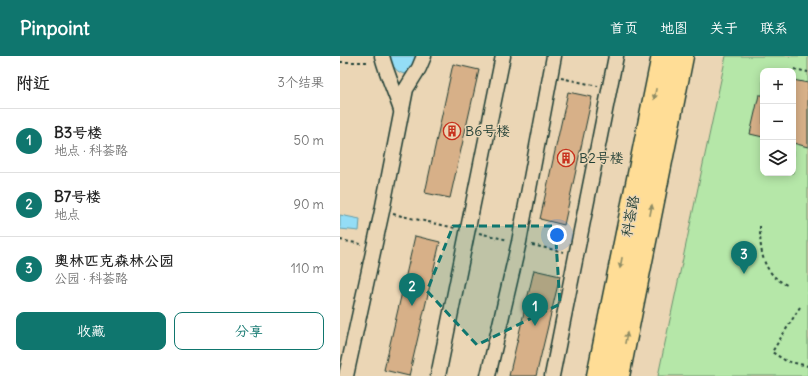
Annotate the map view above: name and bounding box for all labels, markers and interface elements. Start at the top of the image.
text: Pinpoint [20,16,90,40]
text: 首页 [610,19,638,37]
text: 地图 [660,19,688,37]
text: 关于 [710,19,738,37]
text: 联系 [760,19,788,37]
map controls [760,68,796,176]
button: + [760,68,796,104]
text: 附近 [16,72,50,94]
text: 3个结果 [278,74,324,91]
one-way arrow [651,88,657,100]
button: − [760,104,796,140]
building icon: B6号楼 [442,121,462,141]
place label: B6号楼 [465,122,510,140]
text: B3号楼 [54,123,102,142]
text: 1 [26,132,32,149]
text: 50 m [293,132,324,149]
button: layers [760,140,796,176]
text: 地点 · 科荟路 [54,142,128,159]
building icon: B2号楼 [556,148,576,168]
place label: B2号楼 [579,149,624,167]
text: B7号楼 [54,187,101,206]
street label: 科荟路 [617,194,643,238]
text: 2 [25,196,33,213]
text: 90 m [293,196,324,213]
one-way arrow [648,204,654,216]
text: 地点 [54,206,80,223]
your location [547,225,567,245]
pin: 3 [731,241,757,274]
text: 奥林匹克森林公园 [54,251,174,270]
one-way arrow [618,257,624,269]
text: 3 [25,260,33,277]
text: 110 m [291,260,324,277]
text: 公园 · 科荟路 [54,270,128,287]
pin: 2 [399,273,425,306]
pin: 1 [522,293,548,326]
button: 收藏 [16,312,166,350]
button: 分享 [174,312,324,350]
one-way arrow [623,332,629,344]

